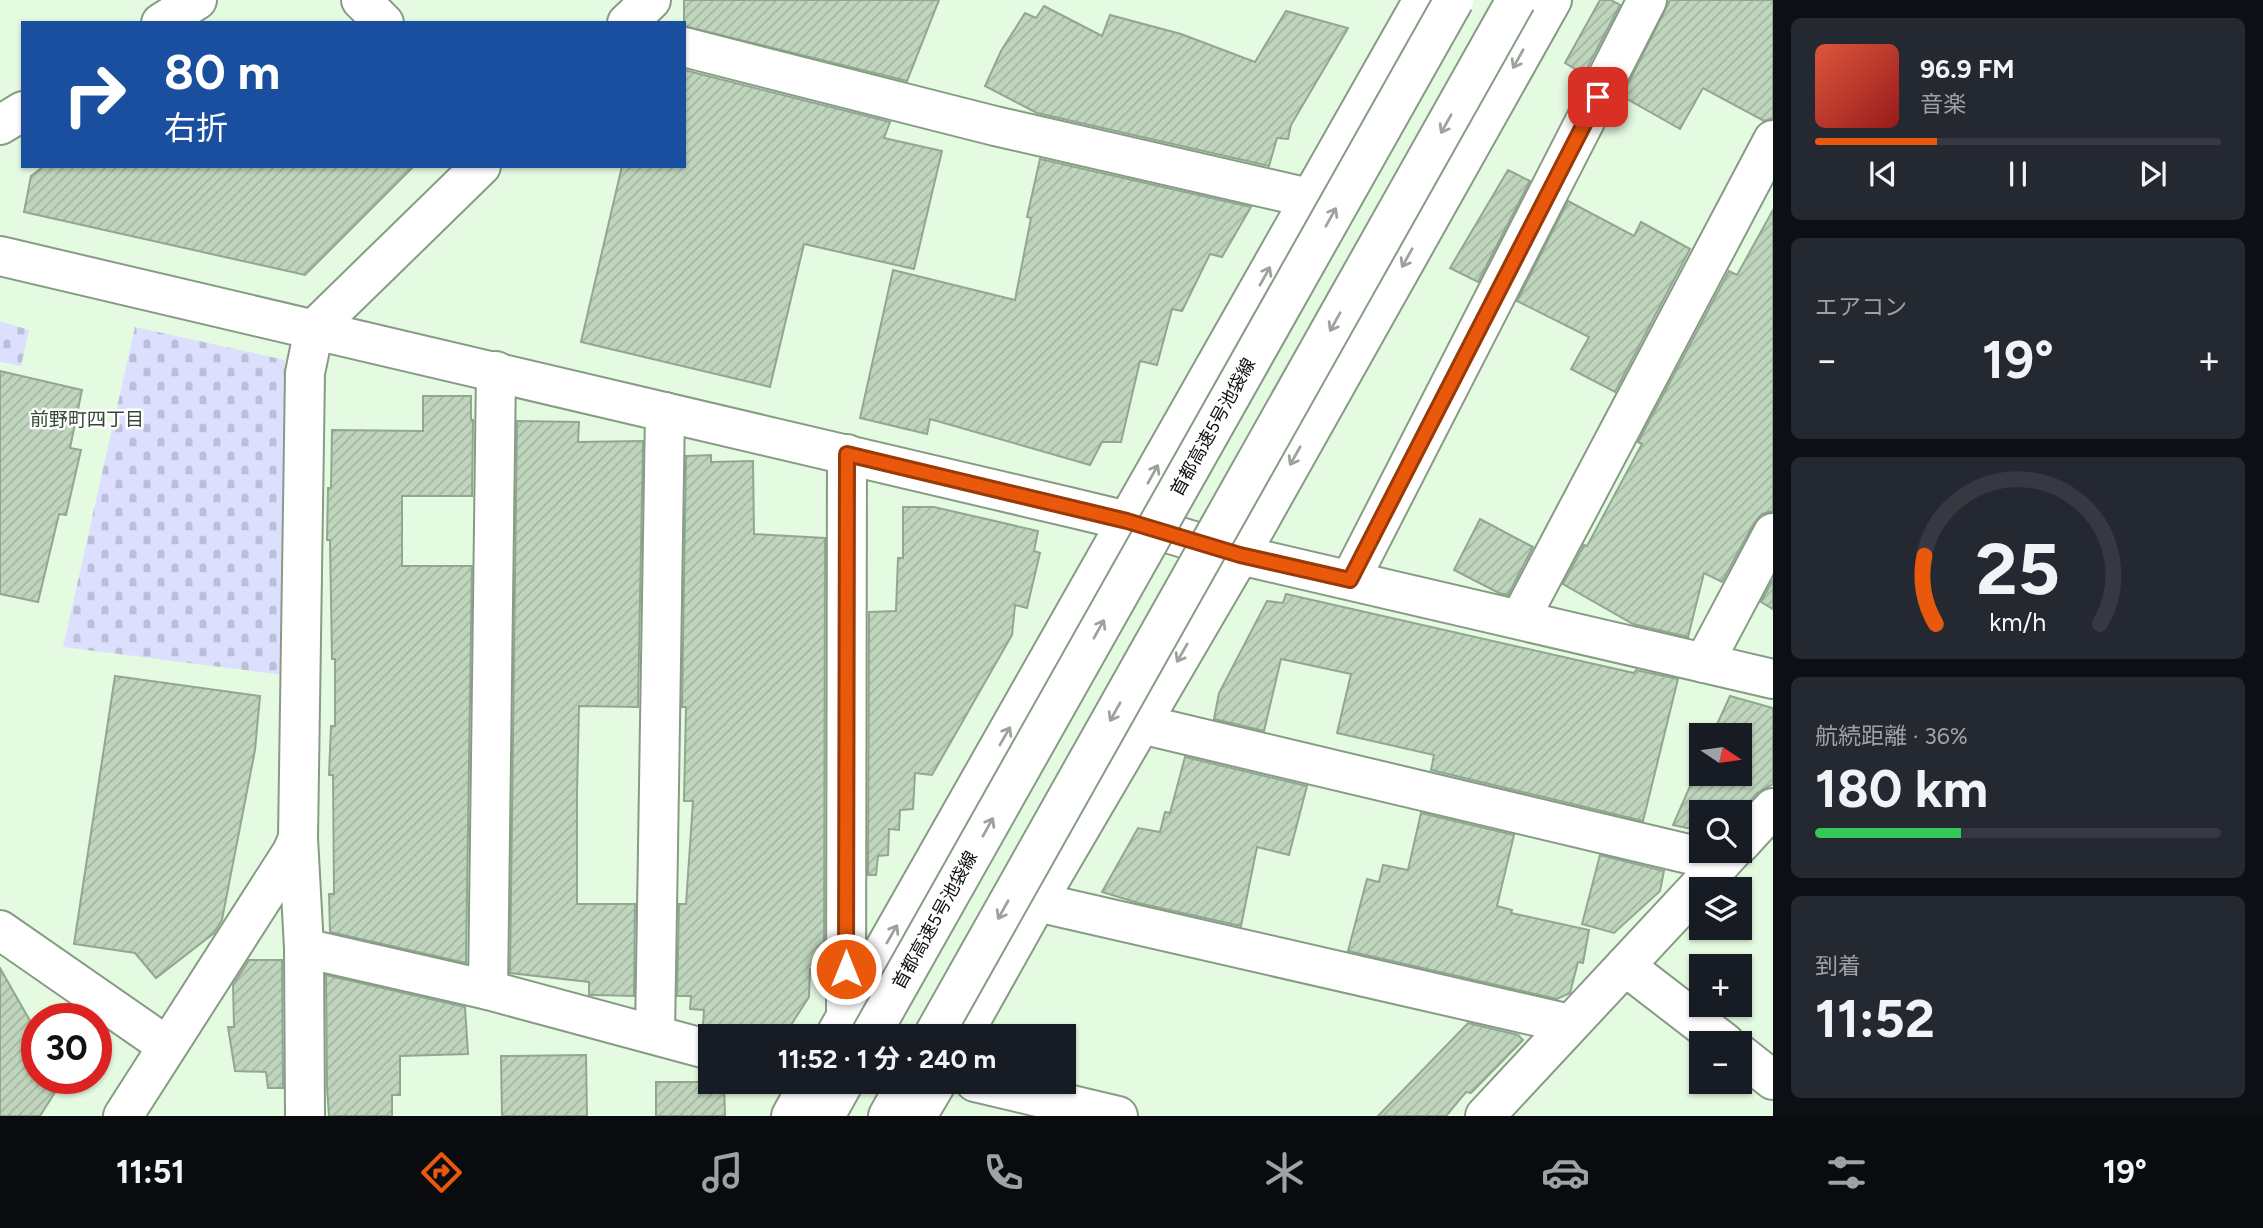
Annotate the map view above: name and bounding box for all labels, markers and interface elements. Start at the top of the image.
text: 80 m [164,42,280,101]
icon: right [49,49,140,140]
one-way arrow [1511,49,1525,69]
text: 96.9 FM [1920,53,2015,85]
pin [1568,67,1628,127]
icon: arrive [1579,78,1617,116]
text: 音楽 [1920,90,1966,118]
text: 右折 [164,109,228,147]
one-way arrow [1439,113,1453,133]
icon: previous [1864,155,1902,193]
icon: pause [1999,155,2037,193]
icon: next [2134,155,2172,193]
one-way arrow [1324,208,1338,228]
one-way arrow [1400,247,1414,267]
one-way arrow [1259,266,1272,287]
text: エアコン [1815,293,1907,321]
one-way arrow [1328,311,1342,331]
text: 19° [1982,329,2054,391]
text: − [1815,337,1839,383]
text: + [2197,337,2221,383]
street label: 首都高速5号池袋線 [1166,354,1260,500]
district label: 前野町四丁目 [30,408,144,431]
one-way arrow [1288,445,1301,466]
one-way arrow [1146,465,1160,485]
text: 25 [1976,525,2060,612]
text: km/h [1989,607,2047,637]
one-way arrow [1093,619,1106,640]
one-way arrow [1175,643,1189,663]
one-way arrow [1108,702,1122,722]
text: 航続距離 · 36% [1815,722,1968,750]
north arrow [1689,723,1752,786]
map controls [1689,723,1752,1094]
one-way arrow [999,726,1012,747]
text: 180 km [1815,758,1988,820]
button: search [1689,800,1752,863]
one-way arrow [982,817,995,838]
street label: 首都高速5号池袋線 [888,847,982,993]
button: layers [1689,877,1752,940]
one-way arrow [996,900,1010,920]
one-way arrow [885,924,899,944]
position arrow [809,932,883,1006]
text: 到着 [1815,952,1861,980]
button: + [1689,954,1752,1017]
text: 11:52 [1815,988,1935,1050]
speed limit sign: 30 [21,1003,112,1094]
button: − [1689,1031,1752,1094]
text: 11:52 · 1 分 · 240 m [778,1043,996,1075]
icon: directions [417,1148,466,1197]
icon: music [698,1148,747,1197]
icon: phone [979,1148,1028,1197]
icon: climate [1260,1148,1309,1197]
icon: car [1541,1148,1590,1197]
icon: filters [1822,1148,1871,1197]
text: 11:51 [116,1153,185,1191]
text: 19° [2103,1153,2147,1191]

